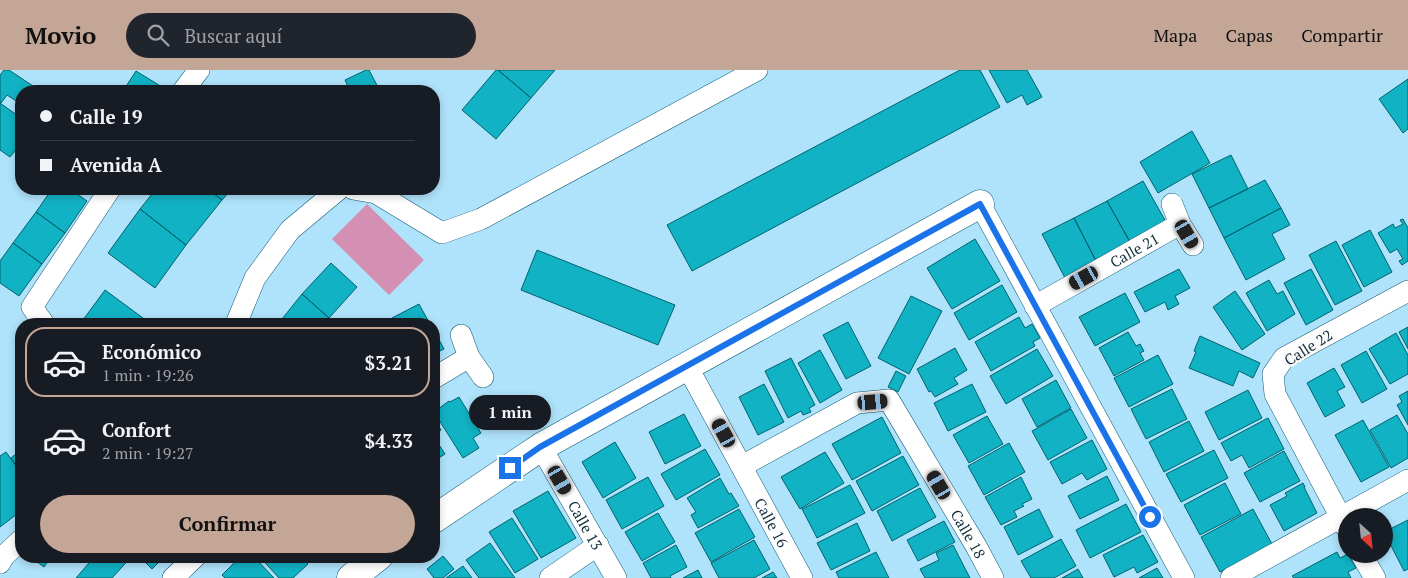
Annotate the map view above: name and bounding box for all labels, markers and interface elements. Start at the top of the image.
search box [126,13,476,58]
text: Movio [25,19,96,51]
icon: search [144,21,172,49]
text: Buscar aquí [184,23,282,48]
text: Mapa [1153,23,1197,47]
text: Capas [1225,23,1273,47]
text: Compartir [1301,23,1383,47]
text: Calle 19 [70,104,142,129]
text: Avenida A [70,152,162,177]
car [1173,217,1200,251]
street label: Calle 21 [1106,228,1162,272]
car [1067,264,1100,292]
street label: Calle 22 [1280,324,1336,370]
text: Económico [102,339,201,364]
icon: car [42,340,87,385]
text: $3.21 [364,350,413,375]
text: 1 min · 19:26 [102,364,194,386]
car [857,393,888,411]
callout: 1 min [469,396,551,430]
text: 1 min [488,401,532,423]
car [710,416,737,450]
text: Confort [102,417,171,442]
icon: car [42,418,87,463]
text: $4.33 [364,428,413,453]
text: 2 min · 19:27 [102,442,194,464]
route end [499,457,521,479]
car [546,463,573,497]
car [925,468,952,502]
street label: Calle 16 [750,494,793,551]
button: Confirmar [40,495,415,553]
street label: Calle 13 [564,497,608,553]
street label: Calle 18 [946,506,991,562]
route start [1139,506,1161,528]
north arrow [1338,508,1392,562]
map controls [1338,508,1393,563]

